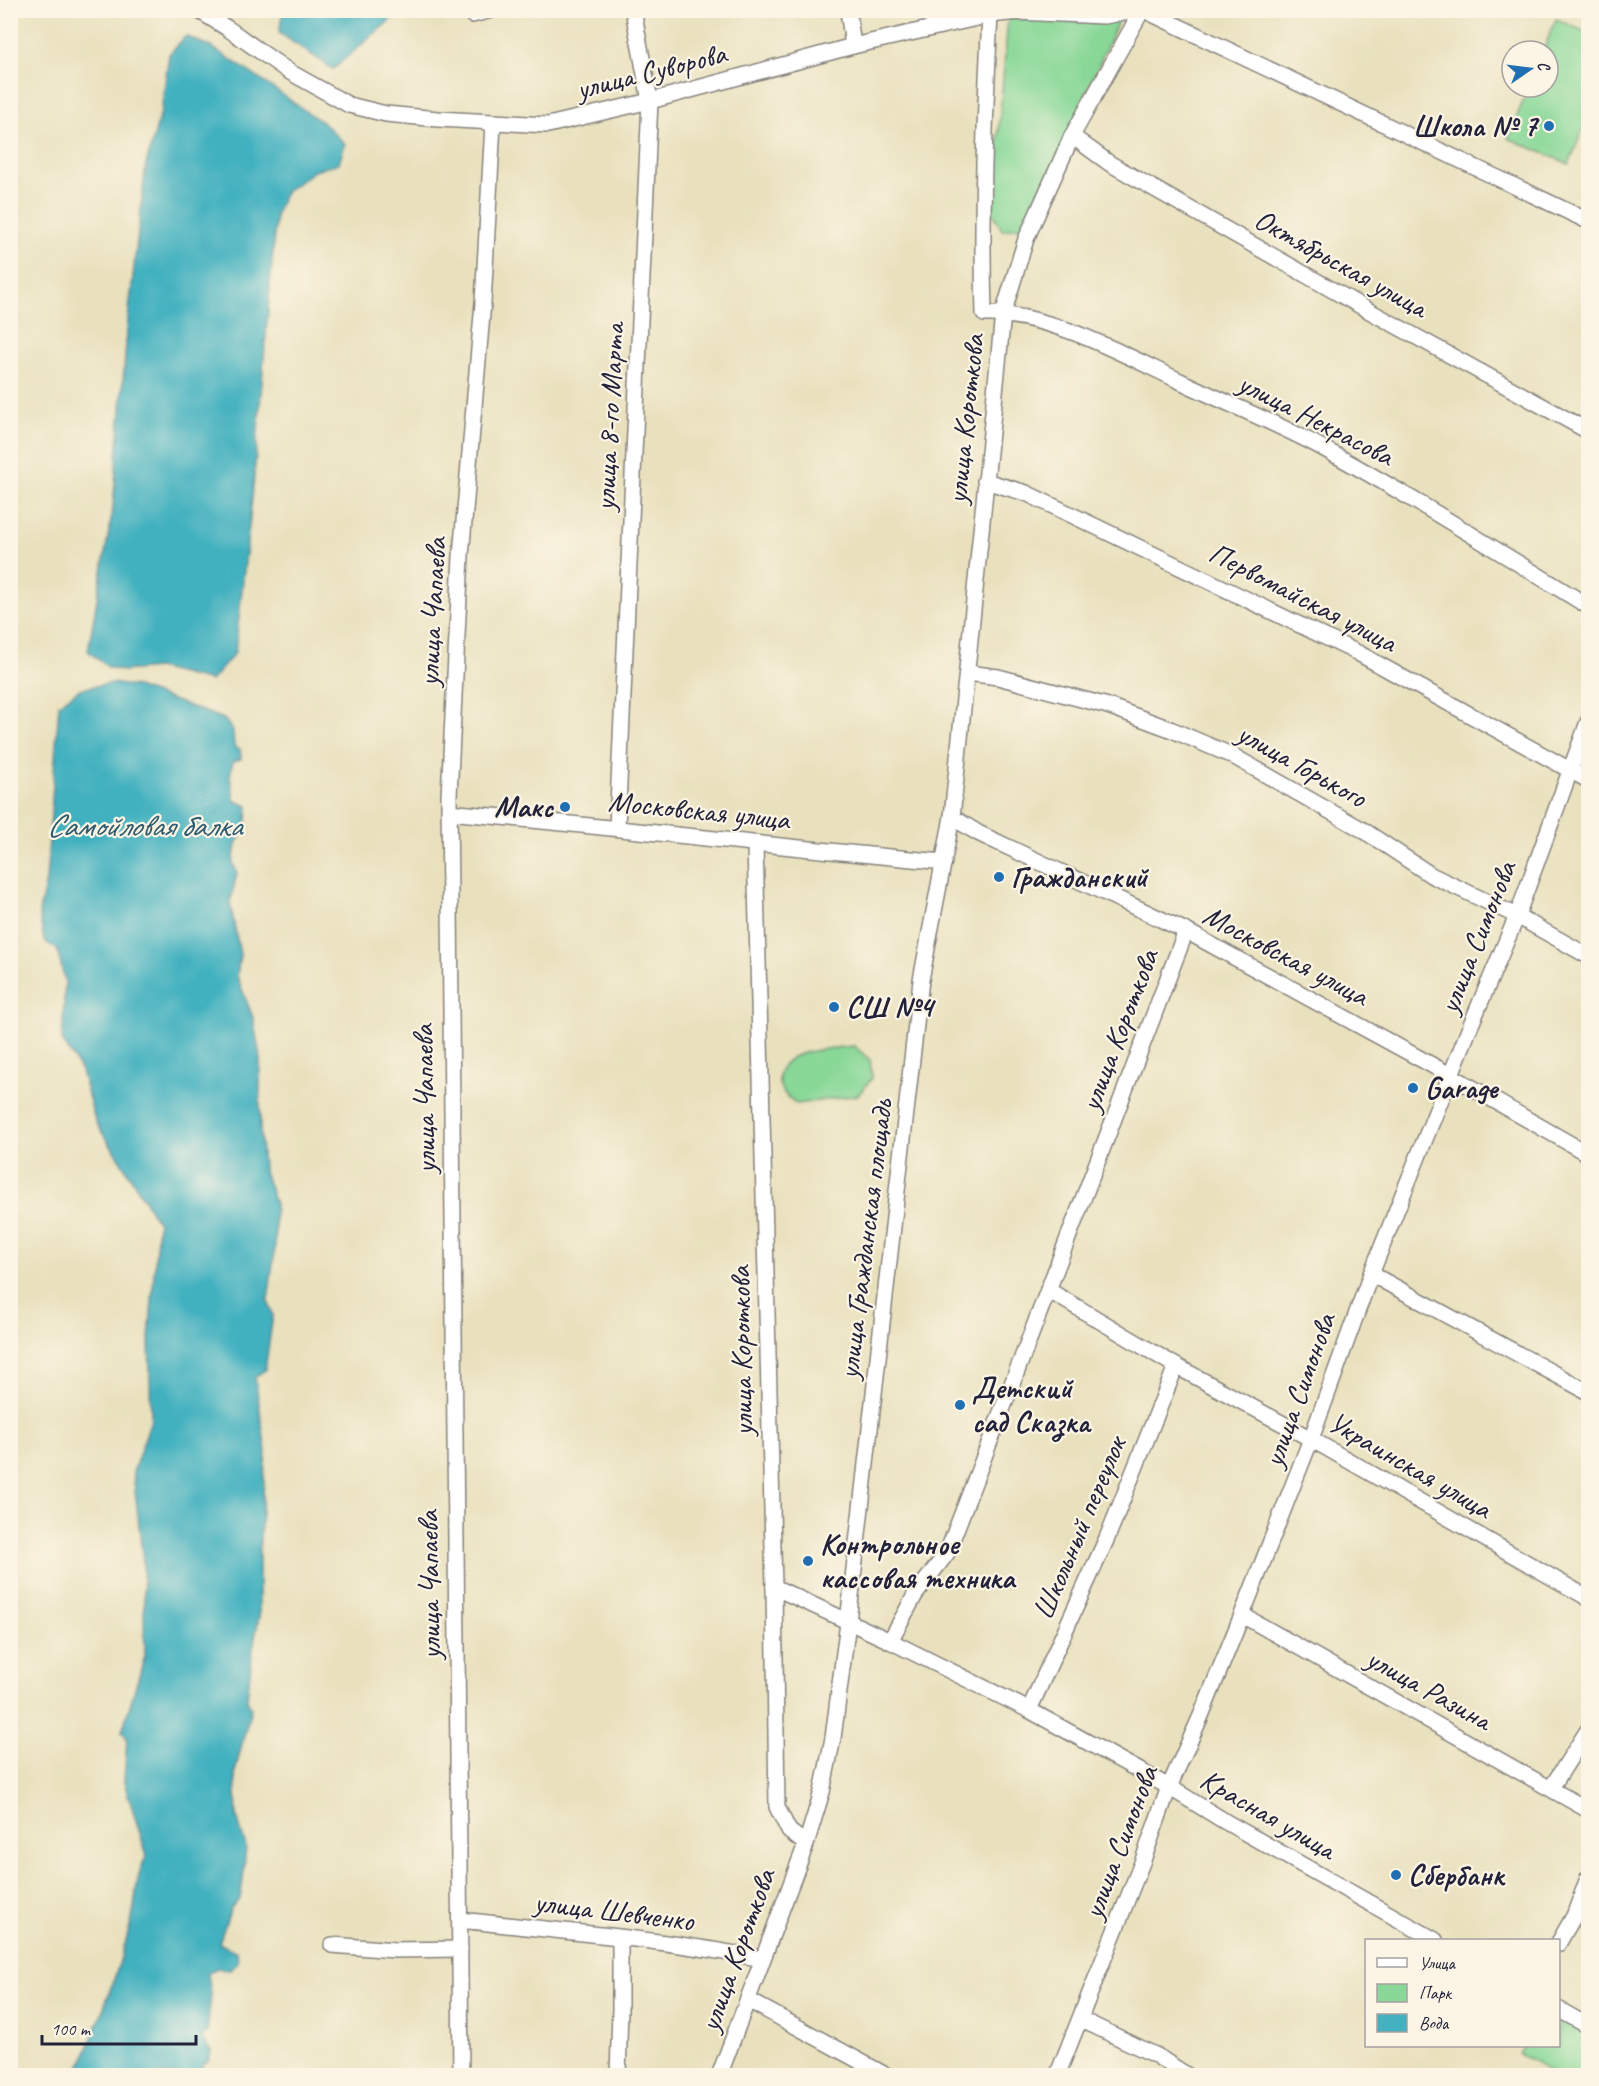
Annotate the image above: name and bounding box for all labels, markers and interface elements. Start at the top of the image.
street label: улица Суворова [570,34,732,108]
north arrow [1500,39,1560,99]
text: С [1533,59,1555,74]
place label: Школа № 7 [1413,107,1541,145]
marker: Школа № 7 [1542,119,1556,133]
street label: Октябрьская улица [1248,200,1436,327]
street label: улица 8-го Марта [585,319,633,514]
street label: улица Короткова [937,331,993,507]
street label: улица Некрасова [1230,363,1402,475]
street label: Первомайская улица [1203,533,1405,662]
street label: улица Чапаева [409,535,455,689]
street label: улица Горького [1229,713,1375,817]
street label: Московская улица [607,782,793,839]
place label: Макс [494,788,554,826]
marker: Макс [558,800,572,814]
water label: Самойловая балка [47,805,245,846]
street label: улица Симонова [1429,854,1525,1020]
place label: Гражданский [1011,858,1149,896]
marker: Гражданский [992,870,1006,884]
street label: Московская улица [1197,896,1377,1015]
street label: улица Короткова [1070,942,1168,1118]
place label: СШ №4 [846,988,936,1026]
marker: СШ №4 [827,1000,841,1014]
street label: улица Чапаева [404,1022,444,1176]
place label: Garage [1425,1069,1499,1107]
marker: Garage [1406,1081,1420,1095]
street label: улица Гражданская площадь [829,1095,901,1383]
street label: улица Короткова [720,1264,762,1438]
street label: улица Симонова [1253,1306,1345,1474]
place label: Детский сад Сказка [972,1369,1093,1442]
marker: Детский сад Сказка [953,1398,967,1412]
street label: Украинская улица [1321,1403,1500,1528]
street label: Школьный переулок [1023,1428,1136,1625]
street label: улица Чапаева [409,1508,449,1662]
place label: Контрольное кассовая техника [820,1525,1017,1597]
marker: Контрольное кассовая техника [801,1554,815,1568]
street label: улица Разина [1358,1638,1501,1740]
street label: улица Симонова [1073,1759,1167,1926]
street label: Красная улица [1194,1760,1345,1869]
place label: Сбербанк [1408,1856,1506,1894]
street label: улица Короткова [689,1862,785,2038]
marker: Сбербанк [1389,1868,1403,1882]
street label: улица Шевченко [530,1882,697,1940]
legend [1365,1939,1560,2047]
text: Улица [1419,1952,1456,1974]
text: Парк [1419,1982,1453,2004]
scale bar [42,2008,196,2046]
text: Вода [1419,2012,1450,2034]
text: 100 m [51,2018,92,2040]

